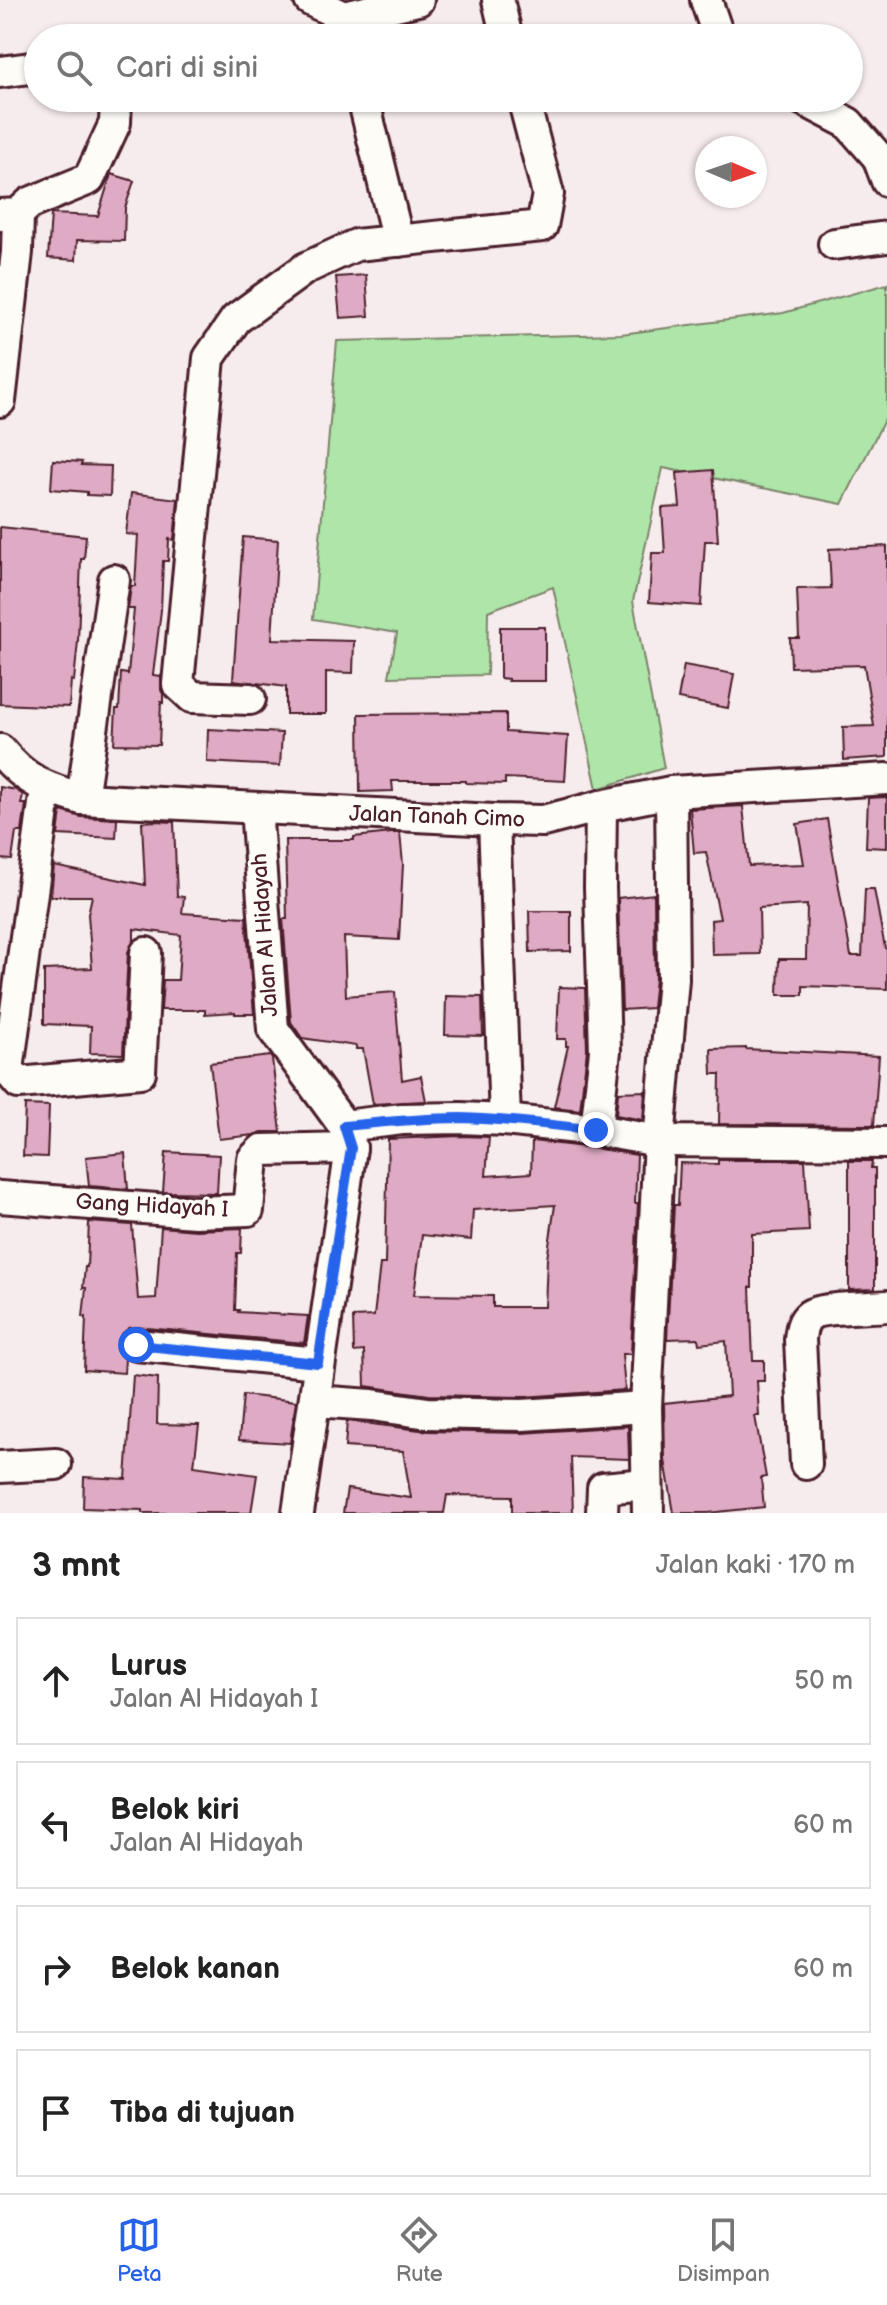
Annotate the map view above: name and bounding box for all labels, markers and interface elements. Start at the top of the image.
search box [24,24,863,112]
icon: search [52,46,96,90]
text: Cari di sini [116,50,258,86]
north arrow [695,136,767,208]
street label: Jalan Tanah Cimo [348,800,526,834]
street label: Jalan Al Hidayah [246,852,284,1018]
route end [578,1112,614,1148]
street label: Gang Hidayah I [75,1189,229,1223]
route start [118,1327,154,1363]
text: 3 mnt [32,1545,120,1586]
text: Jalan kaki · 170 m [656,1550,855,1581]
text: Lurus [110,1648,187,1684]
icon: ahead [34,1659,78,1703]
text: 50 m [794,1666,853,1697]
text: Jalan Al Hidayah I [110,1684,318,1715]
text: Belok kiri [110,1792,239,1828]
icon: left [34,1803,78,1847]
text: 60 m [793,1810,853,1841]
text: Jalan Al Hidayah [110,1828,303,1859]
icon: right [34,1947,78,1991]
text: Belok kanan [110,1951,280,1987]
text: 60 m [793,1954,853,1985]
icon: arrive [34,2091,78,2135]
text: Tiba di tujuan [110,2095,295,2131]
tab: Peta [117,2213,162,2288]
tab: Rute [396,2213,443,2288]
tab: Disimpan [677,2213,770,2288]

